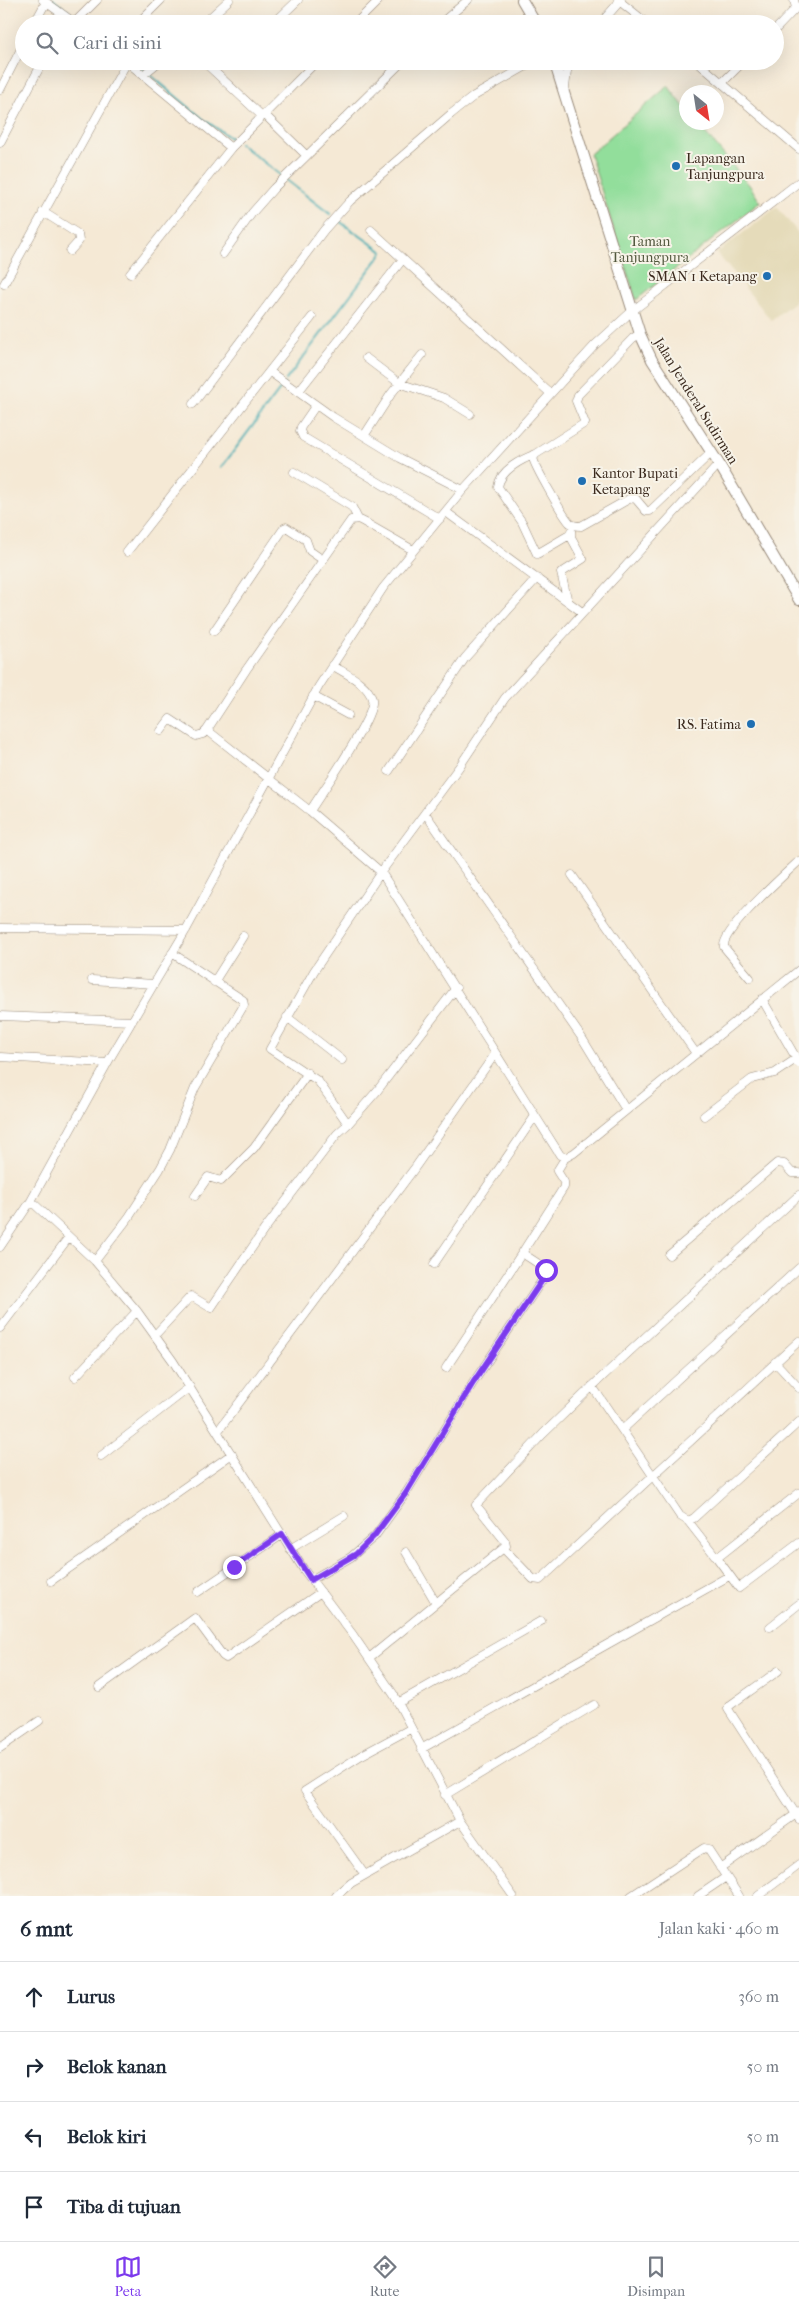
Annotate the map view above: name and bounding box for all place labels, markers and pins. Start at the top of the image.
place label: Lapangan Tanjungpura [686,150,765,183]
marker: Lapangan Tanjungpura [670,160,682,172]
place label: SMAN 1 Ketapang [648,268,758,285]
marker: SMAN 1 Ketapang [761,270,773,282]
place label: Kantor Bupati Ketapang [592,465,678,498]
marker: Kantor Bupati Ketapang [576,475,588,487]
place label: RS. Fatima [677,716,742,733]
marker: RS. Fatima [745,718,757,730]

